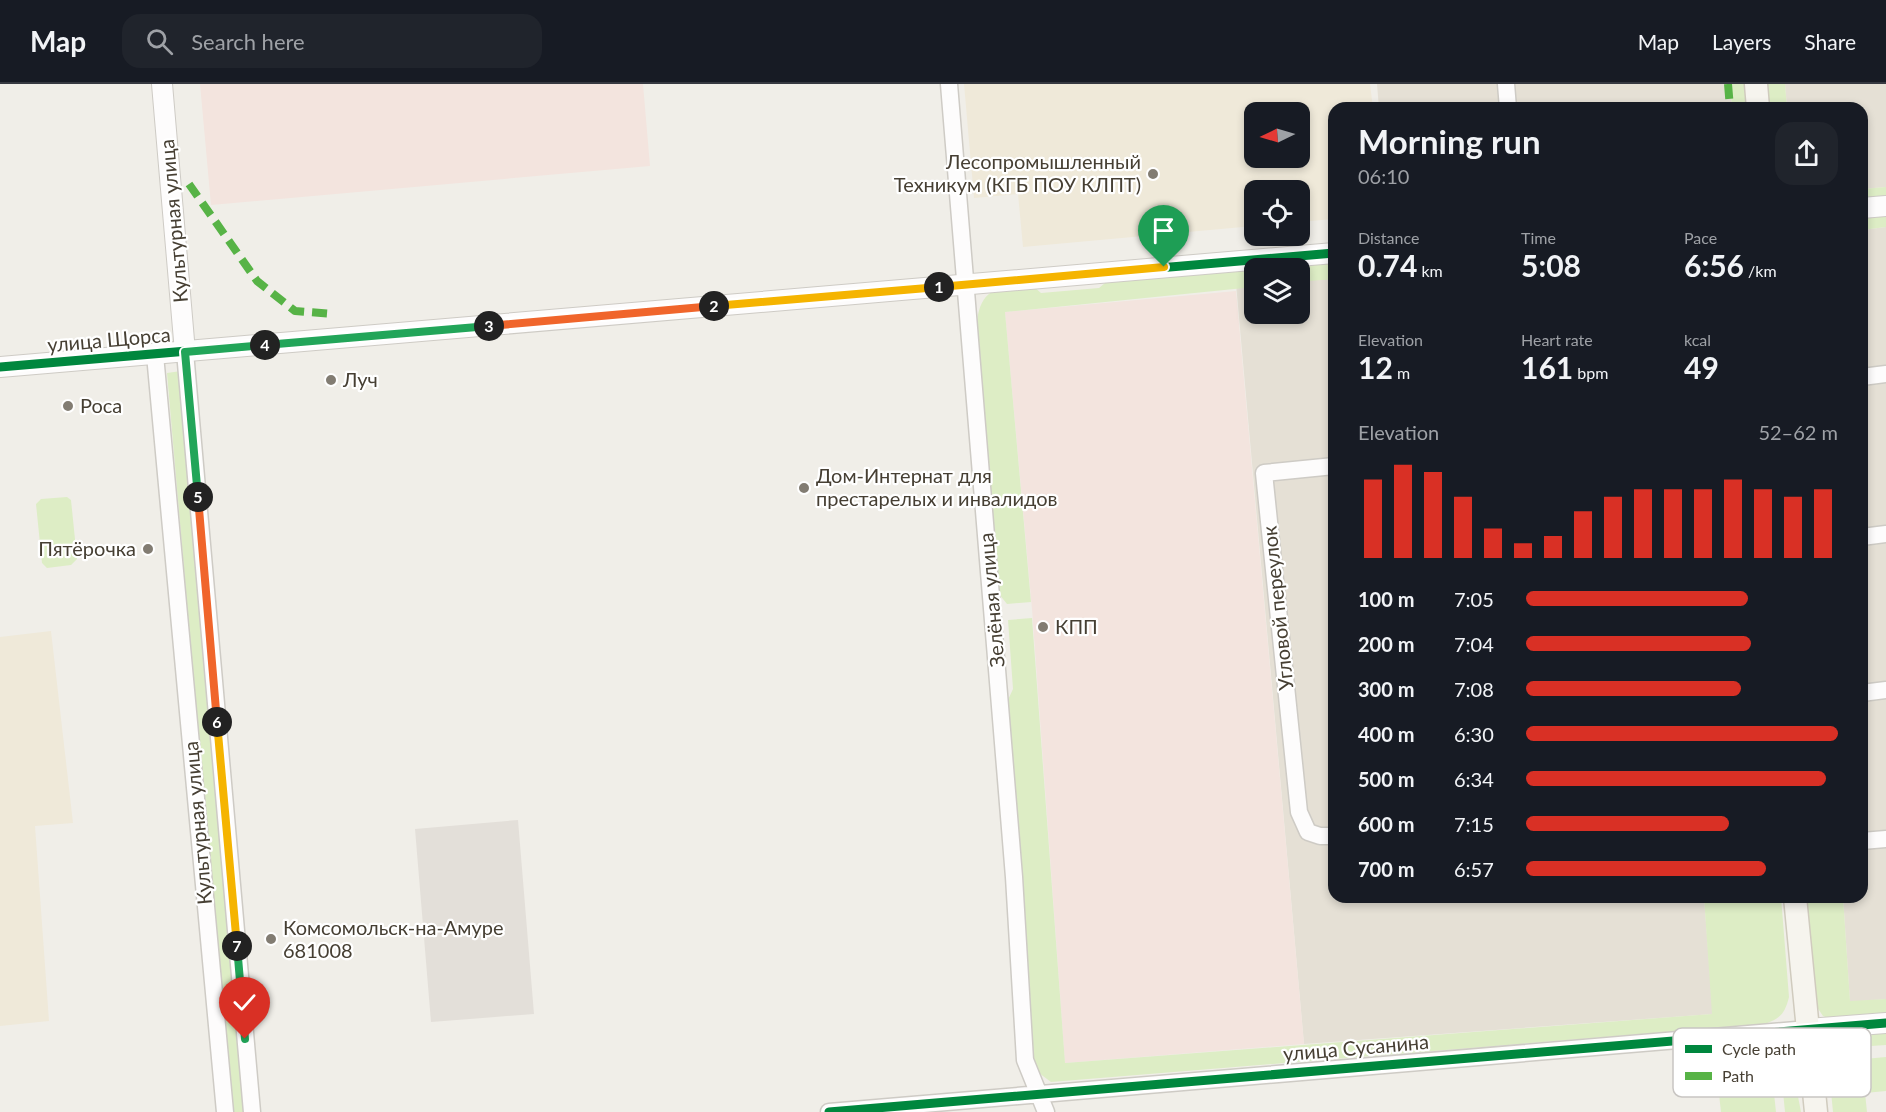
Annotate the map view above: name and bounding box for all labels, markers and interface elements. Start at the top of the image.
search box [122,14,542,68]
text: Map [30,24,86,58]
icon: search [143,25,176,58]
text: Search here [191,28,305,55]
text: Map [1638,29,1679,54]
text: Layers [1712,29,1771,54]
text: Share [1804,29,1856,54]
north arrow [1244,102,1310,168]
map controls [1244,102,1310,324]
text: Morning run [1358,121,1541,161]
button: share [1775,122,1838,185]
street label: Культурная улица [154,138,192,304]
place label: Лесопромышленный Техникум (КГБ ПОУ КЛПТ) [894,149,1141,196]
text: 06:10 [1358,164,1409,188]
marker: Лесопромышленный Техникум (КГБ ПОУ КЛПТ) [1146,167,1160,181]
button: locate [1244,180,1310,246]
pin [1138,205,1189,267]
icon: arrive [1147,214,1180,247]
text: Distance [1358,228,1419,247]
text: Time [1521,228,1556,247]
text: Pace [1684,228,1717,247]
text: 0.74 [1358,247,1417,283]
text: 5:08 [1521,247,1581,283]
text: 6:56 [1684,247,1744,283]
button: layers [1244,258,1310,324]
text: km [1417,261,1443,280]
text: /km [1744,261,1777,280]
pin: 1 [924,272,954,302]
text: 1 [934,277,944,296]
pin: 2 [699,291,729,321]
text: 2 [709,296,719,315]
pin: 3 [474,311,504,341]
text: 3 [484,316,494,335]
street label: улица Щорса [46,322,172,356]
pin: 4 [250,330,280,360]
text: Elevation [1358,330,1423,349]
text: Heart rate [1521,330,1593,349]
text: kcal [1684,330,1711,349]
text: 4 [260,335,270,354]
text: 12 [1358,349,1393,385]
text: 161 [1521,349,1573,385]
text: 49 [1684,349,1719,385]
text: m [1393,363,1410,382]
text: bpm [1573,363,1608,382]
place label: Луч [342,367,378,391]
marker: Луч [324,373,338,387]
place label: Роса [80,393,122,417]
marker: Роса [61,399,75,413]
text: Elevation [1358,420,1439,444]
text: 52–62 m [1758,420,1838,444]
place label: Дом-Интернат для престарелых и инвалидов [816,463,1057,510]
marker: Дом-Интернат для престарелых и инвалидов [797,481,811,495]
pin: 5 [183,482,213,512]
text: 5 [193,487,203,506]
street label: Угловой переулок [1256,524,1298,692]
street label: Зелёная улица [973,532,1009,668]
place label: Пятёрочка [38,536,136,560]
marker: Пятёрочка [141,542,155,556]
text: 100 m [1358,587,1414,611]
text: 7:05 [1454,587,1494,611]
place label: КПП [1055,614,1098,638]
marker: КПП [1036,620,1050,634]
text: 200 m [1358,632,1414,656]
text: 7:04 [1454,632,1494,656]
text: 300 m [1358,677,1414,701]
text: 7:08 [1454,677,1494,701]
pin: 6 [202,707,232,737]
text: 6 [212,712,222,731]
text: 400 m [1358,722,1414,746]
text: 6:30 [1454,722,1494,746]
street label: Культурная улица [178,740,216,906]
text: 500 m [1358,767,1414,791]
text: 6:34 [1454,767,1494,791]
text: 600 m [1358,812,1414,836]
text: 7:15 [1454,812,1494,836]
text: 700 m [1358,857,1414,881]
text: 6:57 [1454,857,1494,881]
place label: Комсомольск-на-Амуре 681008 [283,915,504,962]
pin: 7 [222,931,252,961]
marker: Комсомольск-на-Амуре 681008 [264,932,278,946]
text: 7 [232,936,242,955]
pin [219,977,270,1039]
icon: check [228,986,261,1019]
legend [1673,1028,1871,1097]
street label: улица Сусанина [1282,1029,1430,1065]
text: Cycle path [1722,1039,1796,1058]
text: Path [1722,1066,1754,1085]

